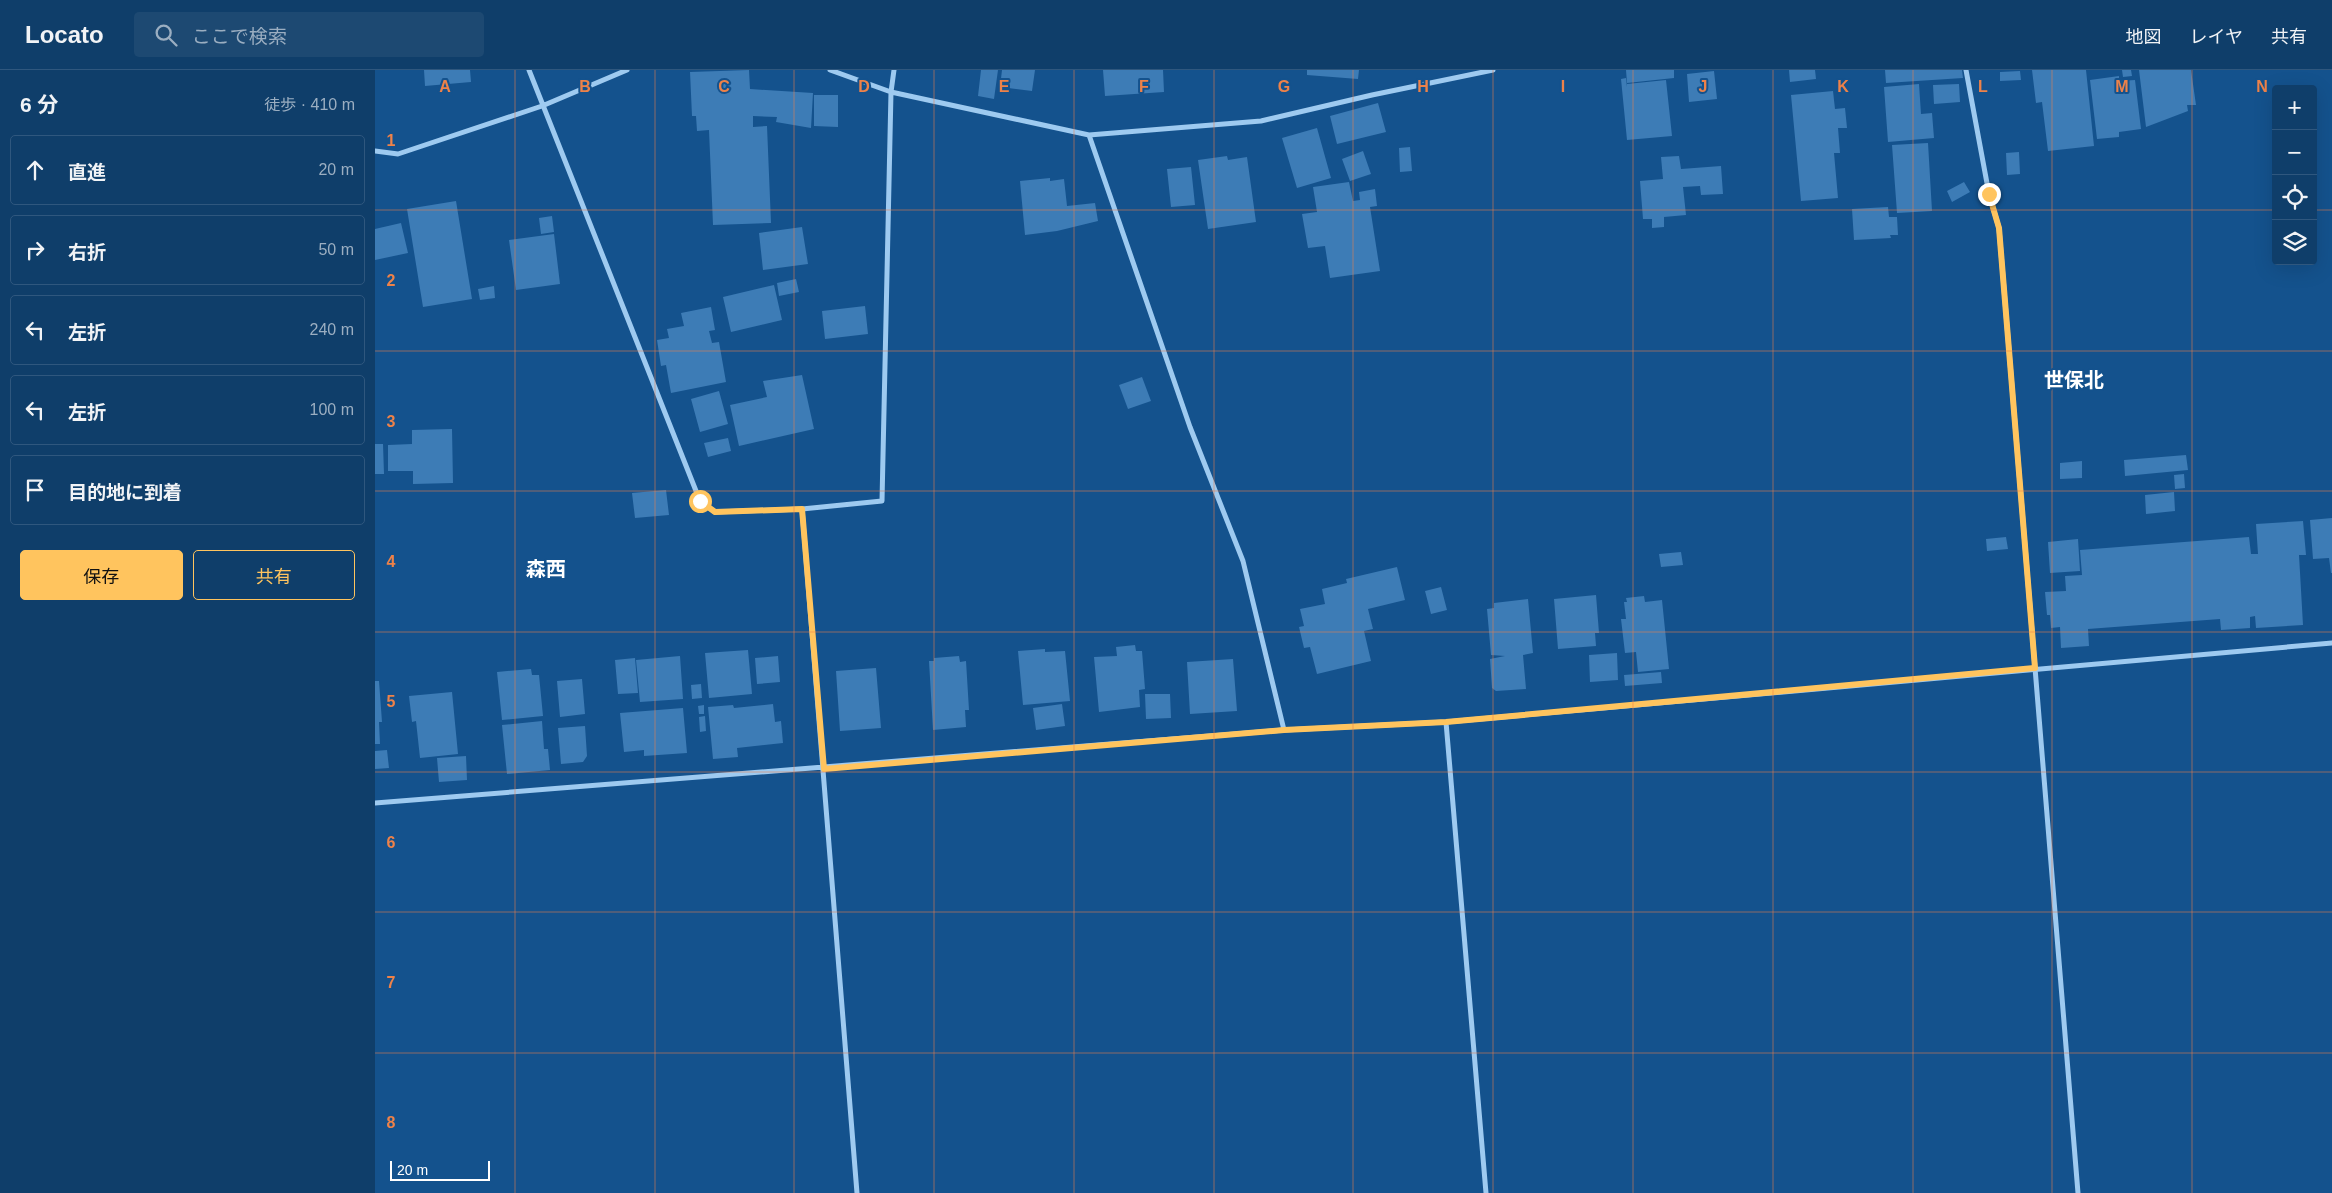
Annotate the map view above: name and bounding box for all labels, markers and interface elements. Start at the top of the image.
search box [134,12,484,57]
text: Locato [25,21,104,48]
icon: search [152,21,180,49]
text: ここで検索 [192,26,287,47]
text: 地図 [2126,27,2162,47]
text: レイヤ [2190,27,2243,47]
text: 共有 [2271,27,2307,47]
text: A [439,78,451,95]
text: B [579,78,591,95]
text: C [718,78,730,95]
text: D [858,78,870,95]
text: E [999,78,1010,95]
text: F [1139,78,1149,95]
text: G [1278,78,1290,95]
text: H [1417,78,1429,95]
text: I [1561,78,1565,95]
text: J [1699,78,1707,95]
text: K [1837,78,1849,95]
text: L [1978,78,1988,95]
text: M [2115,78,2129,95]
text: N [2256,78,2268,95]
map controls [2272,85,2317,265]
button: + [2272,85,2317,130]
text: 6 分 [20,93,59,116]
text: 徒歩 · 410 m [264,96,355,113]
button: − [2272,130,2317,175]
text: 1 [387,132,396,149]
icon: ahead [21,156,49,184]
text: 20 m [318,161,354,178]
text: 直進 [68,162,106,183]
button: locate [2272,175,2317,220]
route end [1978,183,2001,206]
button: layers [2272,220,2317,265]
icon: right [21,236,49,264]
text: 50 m [318,241,354,258]
text: 右折 [68,242,106,263]
text: 2 [387,272,396,289]
icon: left [21,316,49,344]
text: 240 m [310,321,354,338]
text: 左折 [68,322,106,343]
district label: 世保北 [2044,369,2104,391]
icon: left [21,396,49,424]
text: 100 m [310,401,354,418]
text: 左折 [68,402,106,423]
text: 3 [387,413,396,430]
icon: arrive [21,476,49,504]
text: 目的地に到着 [68,482,182,503]
route start [689,490,712,513]
button: 保存 [20,550,183,600]
button: 共有 [193,550,355,600]
text: 4 [387,553,396,570]
district label: 森西 [526,558,566,580]
text: 5 [387,693,396,710]
text: 6 [387,834,396,851]
text: 7 [387,974,396,991]
text: 8 [387,1114,396,1131]
scale bar [390,1158,490,1181]
text: 20 m [397,1162,428,1178]

